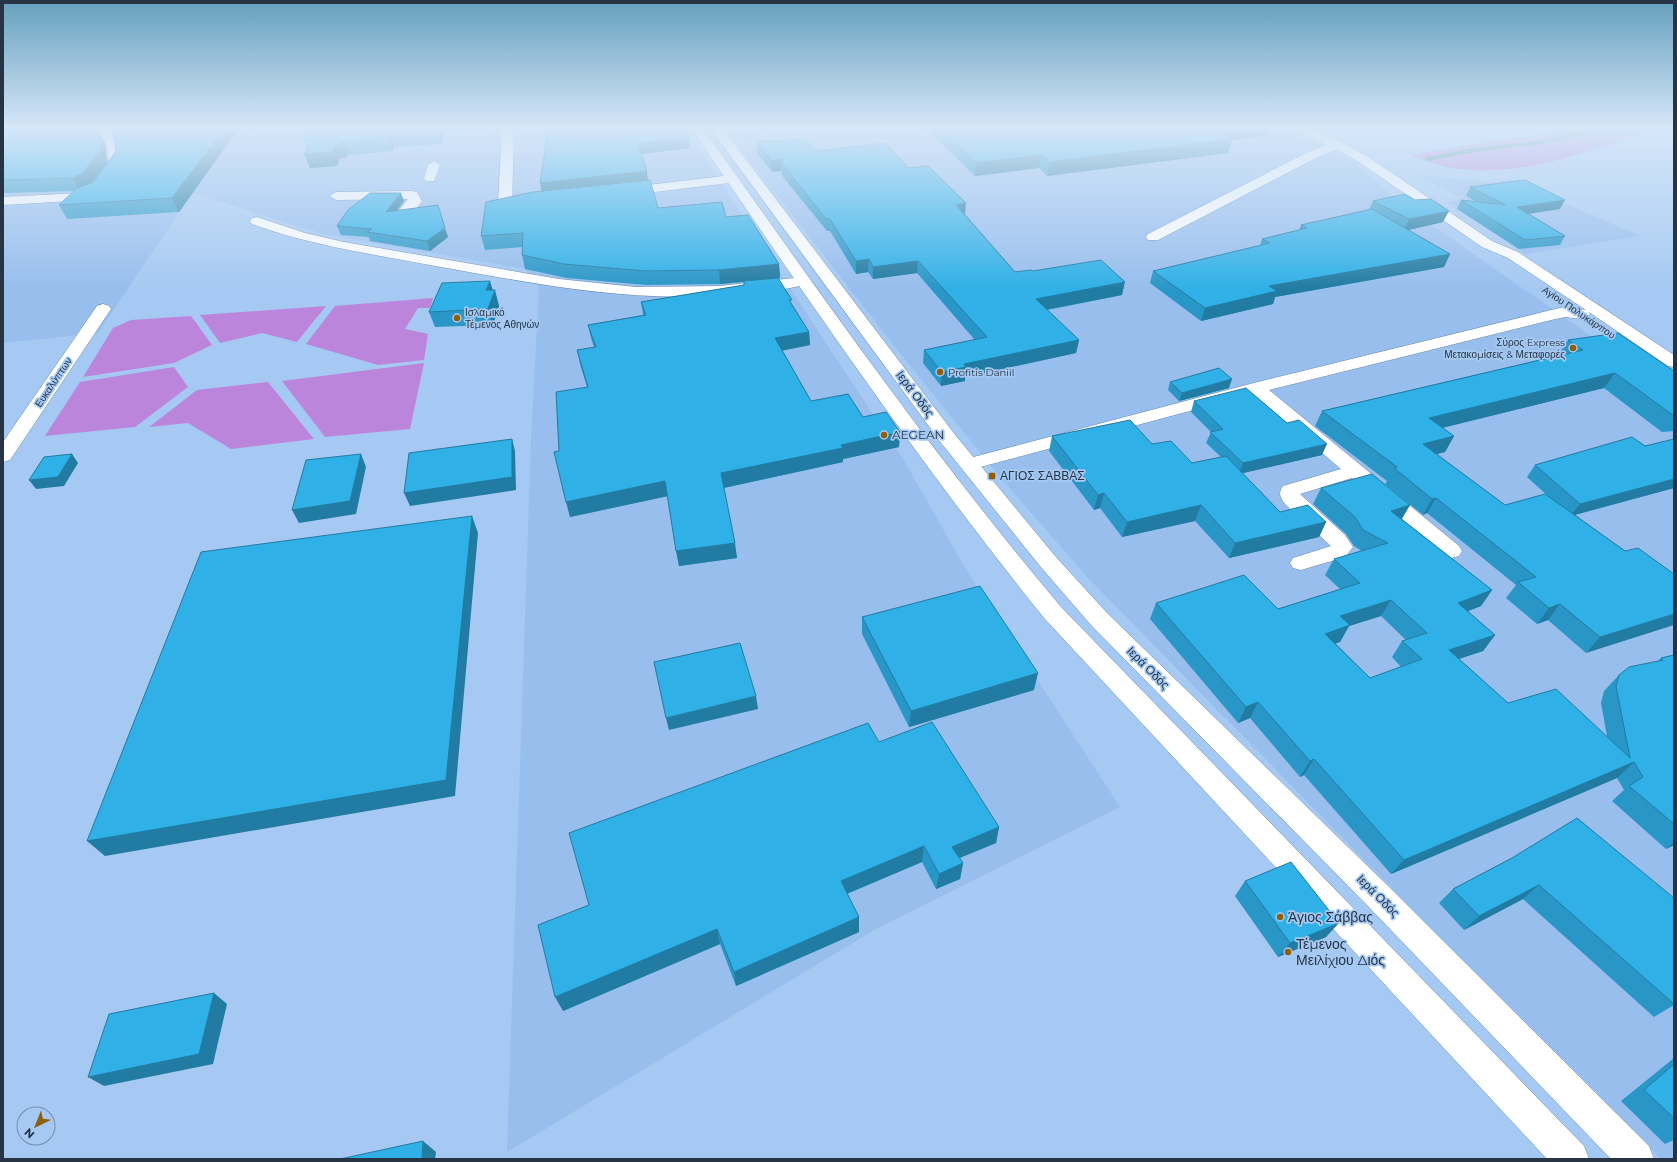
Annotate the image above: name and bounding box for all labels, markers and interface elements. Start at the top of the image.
street label: Αγίου Πολυκάρπου [1540,283,1618,342]
place label: Ισλαμικό Τέμενος Αθηνών [465,306,539,331]
marker: Ισλαμικό Τέμενος Αθηνών [452,313,462,323]
place label: Σύρος Express Μετακομίσεις & Μεταφορές [1444,336,1565,361]
marker: Σύρος Express Μετακομίσεις & Μεταφορές [1568,343,1578,353]
street label: Ευκαλύπτων [32,355,75,410]
place label: Profitis Daniil [948,366,1014,379]
marker: Profitis Daniil [935,367,945,377]
street label: Ιερά Οδός [893,368,938,420]
place label: AEGEAN [892,427,944,442]
marker: AEGEAN [879,430,889,440]
place label: ΑΓΙΟΣ ΣΑΒΒΑΣ [1000,468,1085,483]
marker: ΑΓΙΟΣ ΣΑΒΒΑΣ [987,471,997,481]
street label: Ιερά Οδός [1124,643,1173,692]
street label: Ιερά Οδός [1354,871,1403,920]
place label: Άγιος Σάββας [1288,908,1373,926]
marker: Άγιος Σάββας [1275,912,1285,922]
place label: Τέμενος Μειλίχιου Διός [1296,935,1385,969]
marker: Τέμενος Μειλίχιου Διός [1283,947,1293,957]
north arrow [16,1106,56,1146]
text: N [21,1125,37,1141]

